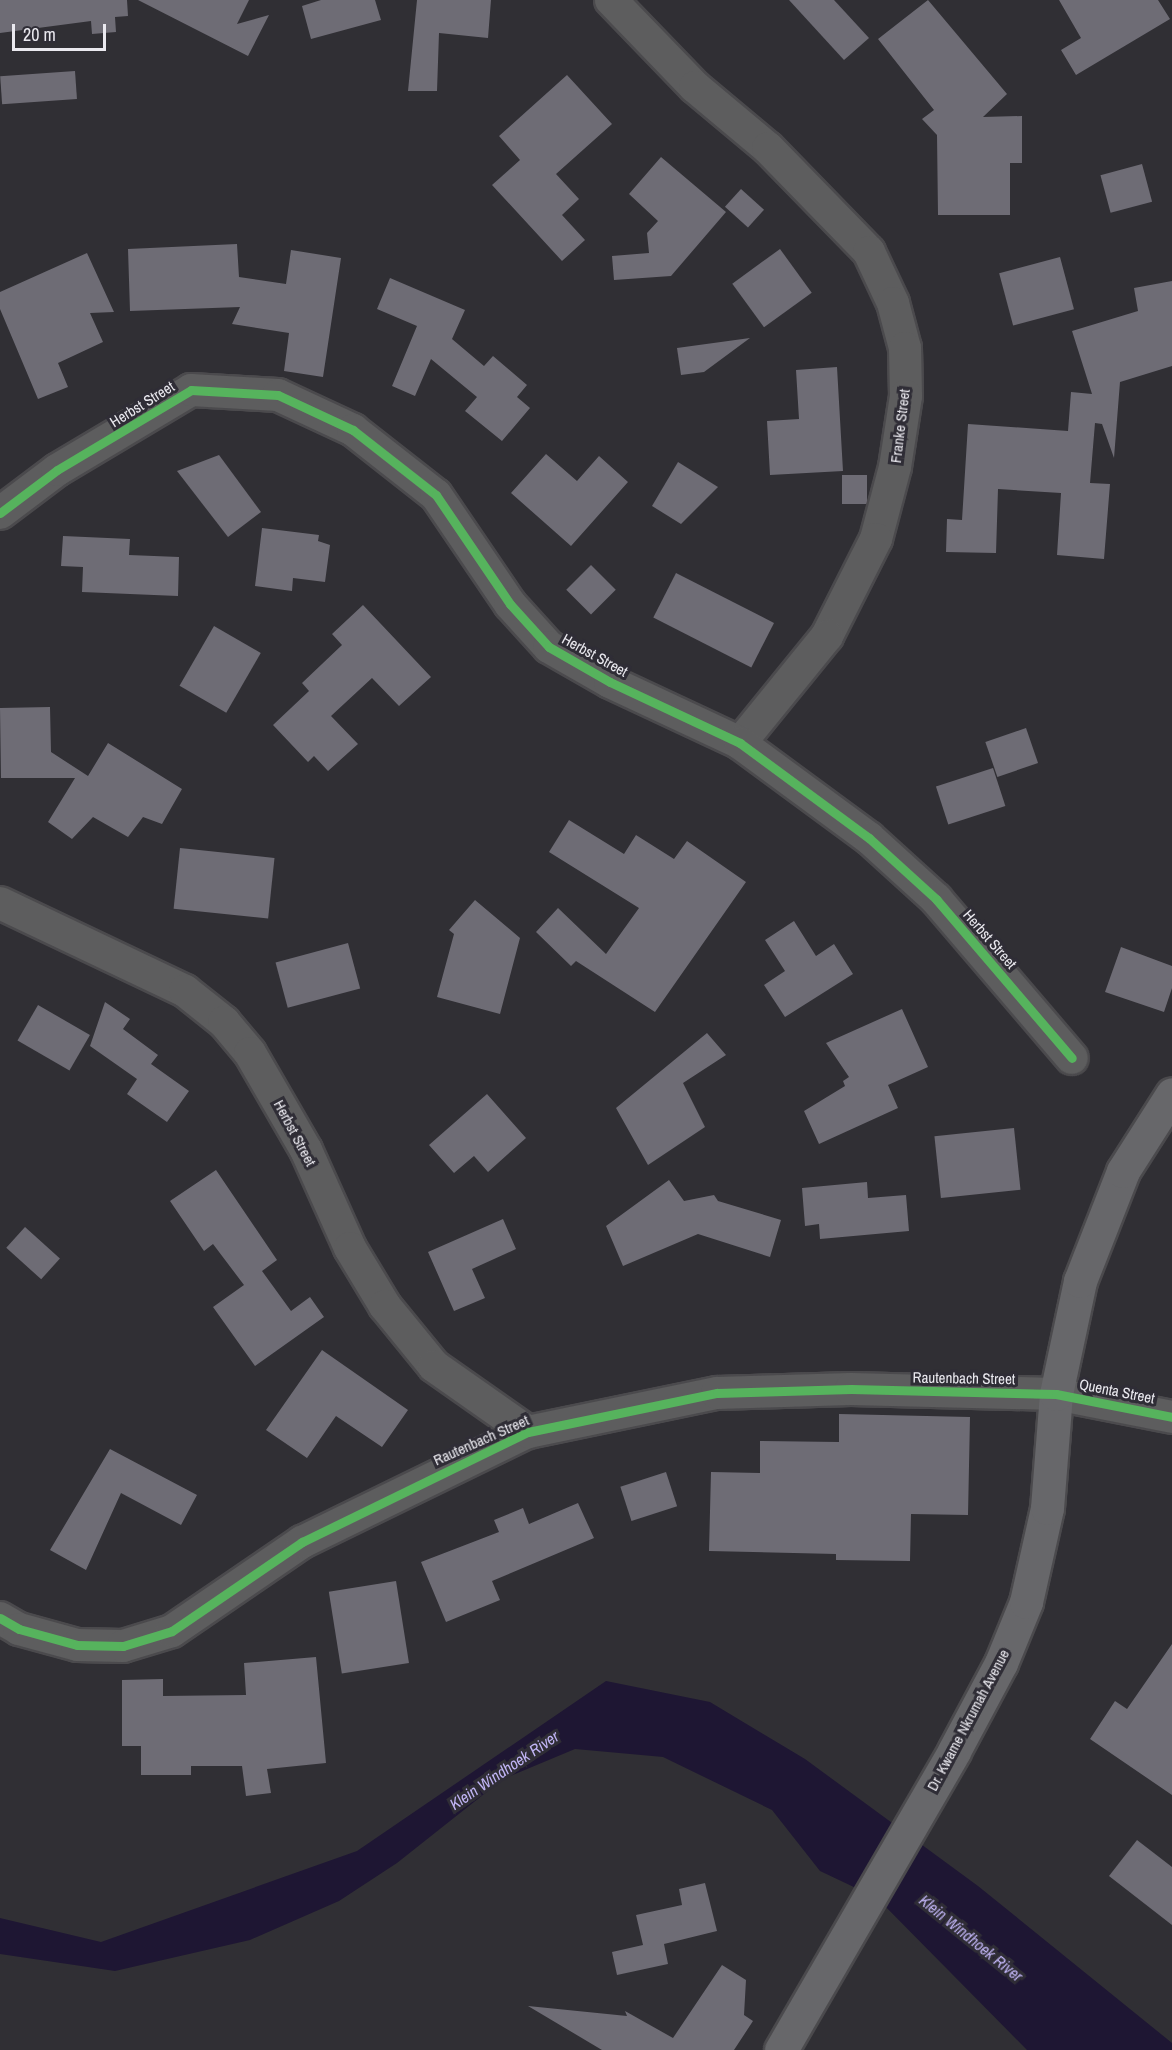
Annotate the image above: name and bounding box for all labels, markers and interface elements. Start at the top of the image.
scale bar [15,12,110,50]
text: 20 m [23,22,56,47]
street label: Herbst Street [107,377,177,431]
street label: Franke Street [887,388,913,464]
street label: Herbst Street [559,630,631,680]
street label: Herbst Street [959,906,1021,972]
street label: Herbst Street [270,1097,320,1169]
street label: Rautenbach Street [913,1368,1015,1388]
street label: Quenta Street [1078,1375,1156,1407]
street label: Rautenbach Street [430,1411,532,1469]
street label: Dr. Kwame Nkrumah Avenue [923,1646,1013,1794]
water label: Klein Windhoek River [446,1726,562,1814]
water label: Klein Windhoek River [915,1890,1027,1986]

